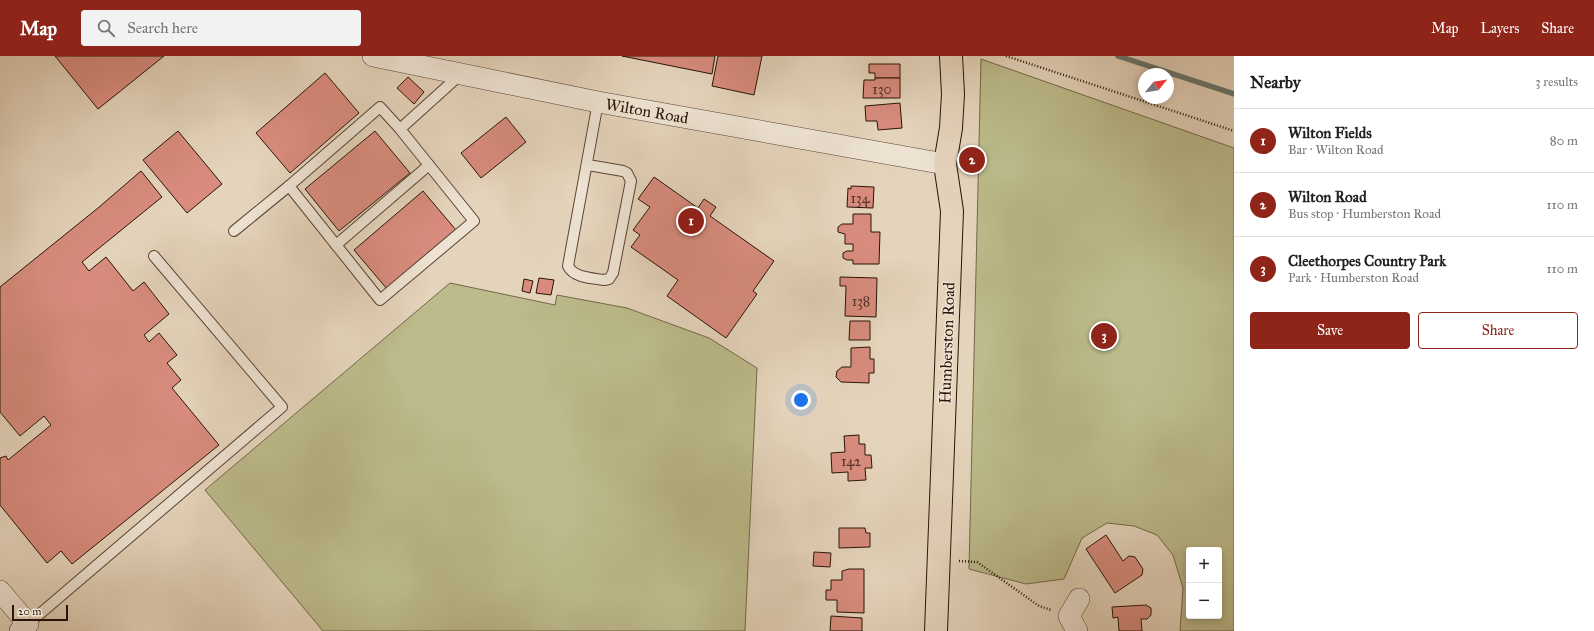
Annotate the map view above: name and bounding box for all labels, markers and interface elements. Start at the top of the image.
search box [81,10,361,46]
text: Map [20,17,57,40]
icon: search [95,17,117,39]
text: Search here [127,19,198,37]
text: Map [1431,20,1459,37]
text: Layers [1481,20,1519,37]
text: Share [1541,20,1574,37]
north arrow [1138,68,1174,104]
text: Nearby [1250,72,1301,93]
text: 3 results [1535,74,1578,90]
house number: 130 [872,81,892,98]
street label: Wilton Road [604,94,690,128]
text: Wilton Fields [1288,124,1372,142]
text: 1 [1260,133,1266,149]
text: 80 m [1550,133,1578,149]
text: Bar · Wilton Road [1288,142,1384,158]
pin: 2 [959,145,985,175]
text: Wilton Road [1288,188,1367,206]
house number: 134 [851,190,871,207]
text: 2 [1260,197,1266,213]
text: 110 m [1546,197,1578,213]
pin: 1 [678,206,704,236]
text: Bus stop · Humberston Road [1288,206,1441,222]
text: Cleethorpes Country Park [1288,252,1446,270]
text: 3 [1260,261,1266,277]
text: 110 m [1546,261,1578,277]
text: Park · Humberston Road [1288,270,1419,286]
street label: Humberston Road [935,282,959,404]
house number: 138 [852,293,870,310]
button: Save [1250,312,1410,349]
button: Share [1418,312,1578,349]
pin: 3 [1091,321,1117,351]
your location [791,390,811,410]
house number: 142 [841,453,861,470]
map controls [1186,547,1222,619]
button: + [1186,547,1222,583]
button: − [1186,583,1222,619]
scale bar [12,603,68,622]
text: 20 m [18,605,41,618]

